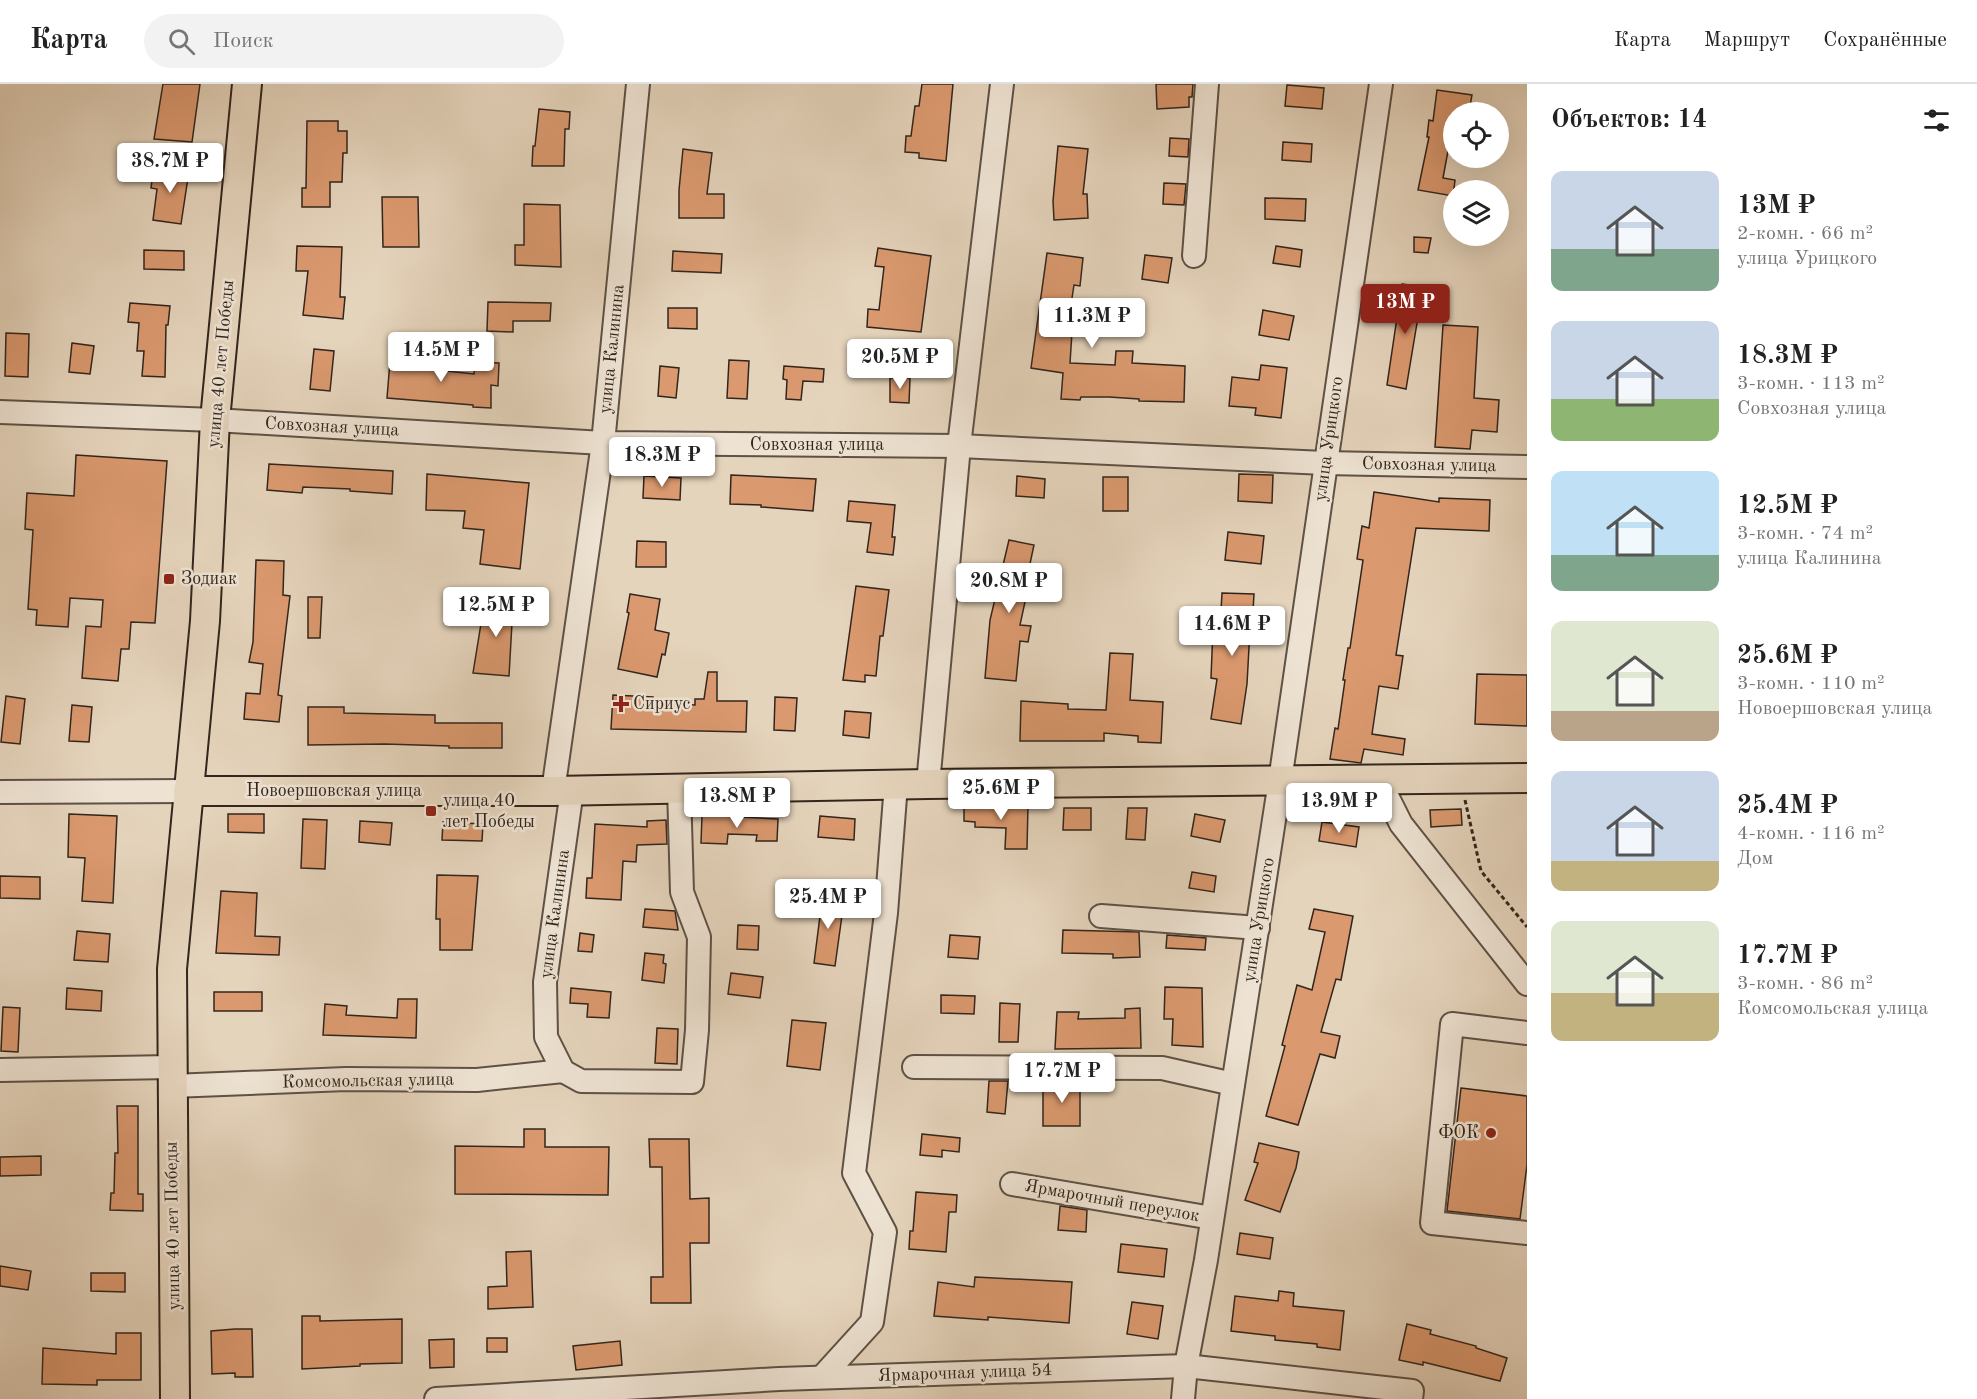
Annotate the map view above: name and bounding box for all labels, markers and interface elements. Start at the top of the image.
search box [144,14,564,68]
icon: search [165,25,198,58]
text: Карта [30,27,108,55]
text: Поиск [213,30,274,52]
text: Карта [1614,30,1671,51]
text: Маршрут [1704,30,1790,51]
text: Сохранённые [1823,30,1947,51]
map controls [1443,102,1509,246]
button: locate [1443,102,1509,168]
icon: filters [1920,104,1953,137]
text: Объектов: 14 [1551,107,1707,133]
pin: 38.7M ₽ [115,143,225,194]
text: 38.7M ₽ [131,152,209,172]
button: layers [1443,180,1509,246]
text: 13M ₽ [1737,193,1816,219]
icon: home [1599,195,1671,267]
text: 2-комн. · 66 m² [1737,224,1873,244]
text: улица Урицкого [1737,249,1877,269]
street label: улица 40 лет Победы [205,279,237,449]
street label: улица Калинина [596,283,628,415]
pin: 13M ₽ [1363,284,1447,335]
text: 13M ₽ [1375,293,1435,313]
pin: 11.3M ₽ [1037,298,1147,349]
text: 11.3M ₽ [1053,307,1131,327]
pin: 14.5M ₽ [386,332,496,383]
pin: 20.5M ₽ [845,339,955,390]
text: 14.5M ₽ [402,341,480,361]
text: 18.3M ₽ [1737,343,1838,369]
icon: home [1599,345,1671,417]
text: 20.5M ₽ [861,348,939,368]
text: 3-комн. · 113 m² [1737,374,1885,394]
street label: улица Урицкого [1311,375,1347,503]
text: Совхозная улица [1737,399,1886,419]
street label: Совхозная улица [264,414,400,440]
street label: Совхозная улица [750,436,884,454]
pin: 18.3M ₽ [607,437,717,488]
text: 18.3M ₽ [623,446,701,466]
street label: Совхозная улица [1362,455,1497,475]
text: 12.5M ₽ [1737,493,1838,519]
icon: home [1599,495,1671,567]
text: 3-комн. · 74 m² [1737,524,1873,544]
text: улица Калинина [1737,549,1882,569]
pin: 20.8M ₽ [954,563,1064,614]
place label: Зодиак [181,570,237,588]
marker: Зодиак [162,572,176,586]
text: 20.8M ₽ [970,572,1048,592]
pin: 12.5M ₽ [441,587,551,638]
text: 12.5M ₽ [457,596,535,616]
pin: 14.6M ₽ [1177,606,1287,657]
text: 14.6M ₽ [1193,615,1271,635]
text: 25.6M ₽ [1737,643,1838,669]
icon: home [1599,645,1671,717]
text: 3-комн. · 110 m² [1737,674,1885,694]
place label: Сириус [633,695,690,713]
marker: Сириус [614,697,628,711]
text: Новоершовская улица [1737,699,1932,719]
pin: 25.6M ₽ [946,770,1056,821]
pin: 13.8M ₽ [682,778,792,829]
text: 25.6M ₽ [962,779,1040,799]
street label: Новоершовская улица [246,782,422,800]
pin: 13.9M ₽ [1284,783,1394,834]
text: 13.8M ₽ [698,787,776,807]
place label: улица 40 лет Победы [443,792,535,831]
text: 13.9M ₽ [1300,792,1378,812]
text: 25.4M ₽ [1737,793,1838,819]
icon: home [1599,795,1671,867]
marker: улица 40 лет Победы [424,804,438,818]
text: 4-комн. · 116 m² [1737,824,1885,844]
street label: улица Калинина [537,848,573,980]
text: Дом [1737,849,1773,869]
street label: улица Урицкого [1240,856,1278,984]
pin: 25.4M ₽ [773,879,883,930]
text: 25.4M ₽ [789,888,867,908]
text: 17.7M ₽ [1737,943,1838,969]
icon: home [1599,945,1671,1017]
text: 3-комн. · 86 m² [1737,974,1873,994]
text: Комсомольская улица [1737,999,1928,1019]
pin: 17.7M ₽ [1007,1053,1117,1104]
text: 17.7M ₽ [1023,1062,1101,1082]
street label: Комсомольская улица [282,1070,454,1092]
place label: ФОК [1438,1124,1479,1142]
marker: ФОК [1484,1126,1498,1140]
street label: улица 40 лет Победы [163,1141,183,1311]
street label: Ярмарочный переулок [1023,1177,1201,1225]
street label: Ярмарочная улица 54 [878,1361,1052,1385]

